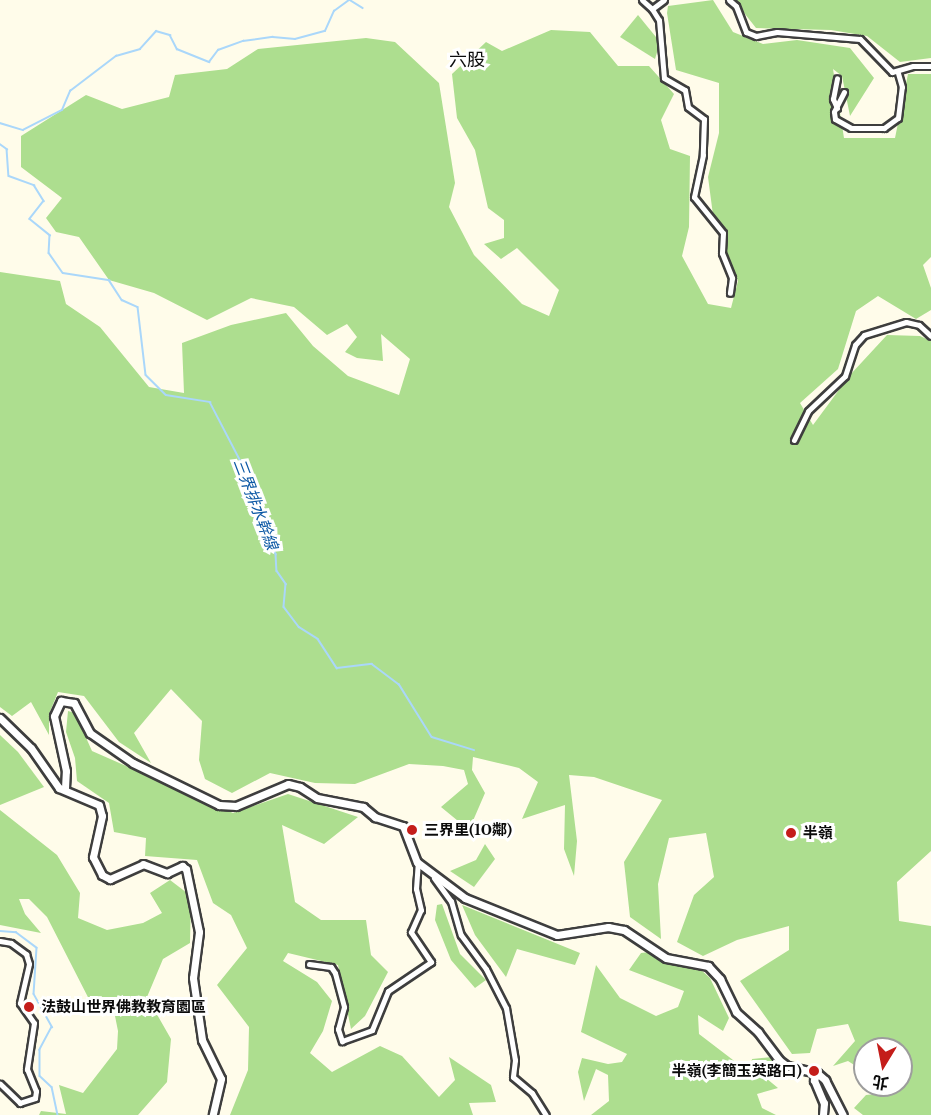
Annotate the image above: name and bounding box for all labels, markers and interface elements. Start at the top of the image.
district label: 六股 [449,49,485,71]
water label: 三界排水幹線 [230,456,282,552]
place label: 三界里(10鄰) [424,821,512,839]
marker: 三界里(10鄰) [405,823,419,837]
place label: 半嶺 [803,824,833,842]
marker: 半嶺 [784,826,798,840]
place label: 法鼓山世界佛教教育園區 [41,998,206,1016]
marker: 法鼓山世界佛教教育園區 [22,1000,36,1014]
north arrow [853,1037,913,1097]
place label: 半嶺(李簡玉英路口) [672,1062,802,1080]
marker: 半嶺(李簡玉英路口) [807,1064,821,1078]
text: 北 [871,1072,890,1094]

